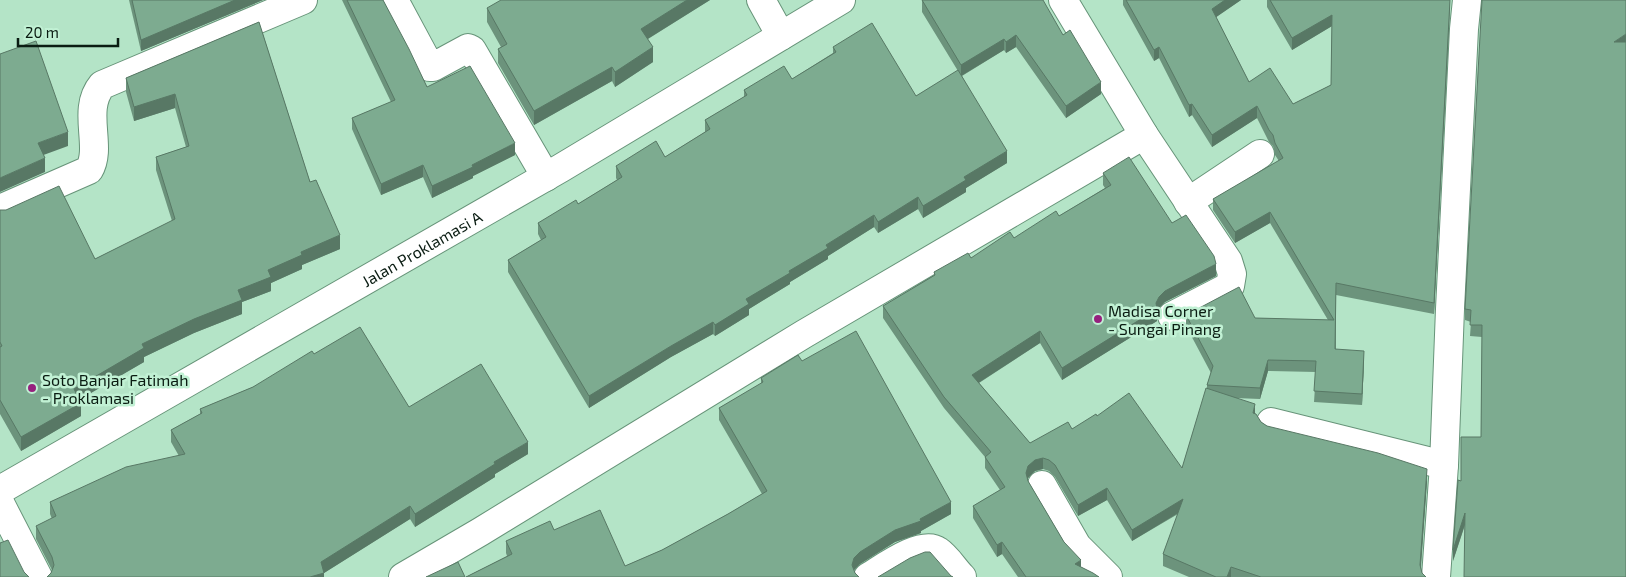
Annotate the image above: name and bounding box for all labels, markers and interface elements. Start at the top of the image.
scale bar [18,15,118,47]
text: 20 m [25,23,59,41]
street label: Jalan Proklamasi A [358,206,485,290]
place label: Madisa Corner - Sungai Pinang [1108,301,1221,338]
marker: Madisa Corner - Sungai Pinang [1092,313,1104,325]
place label: Soto Banjar Fatimah - Proklamasi [42,370,188,407]
marker: Soto Banjar Fatimah - Proklamasi [26,382,38,394]

